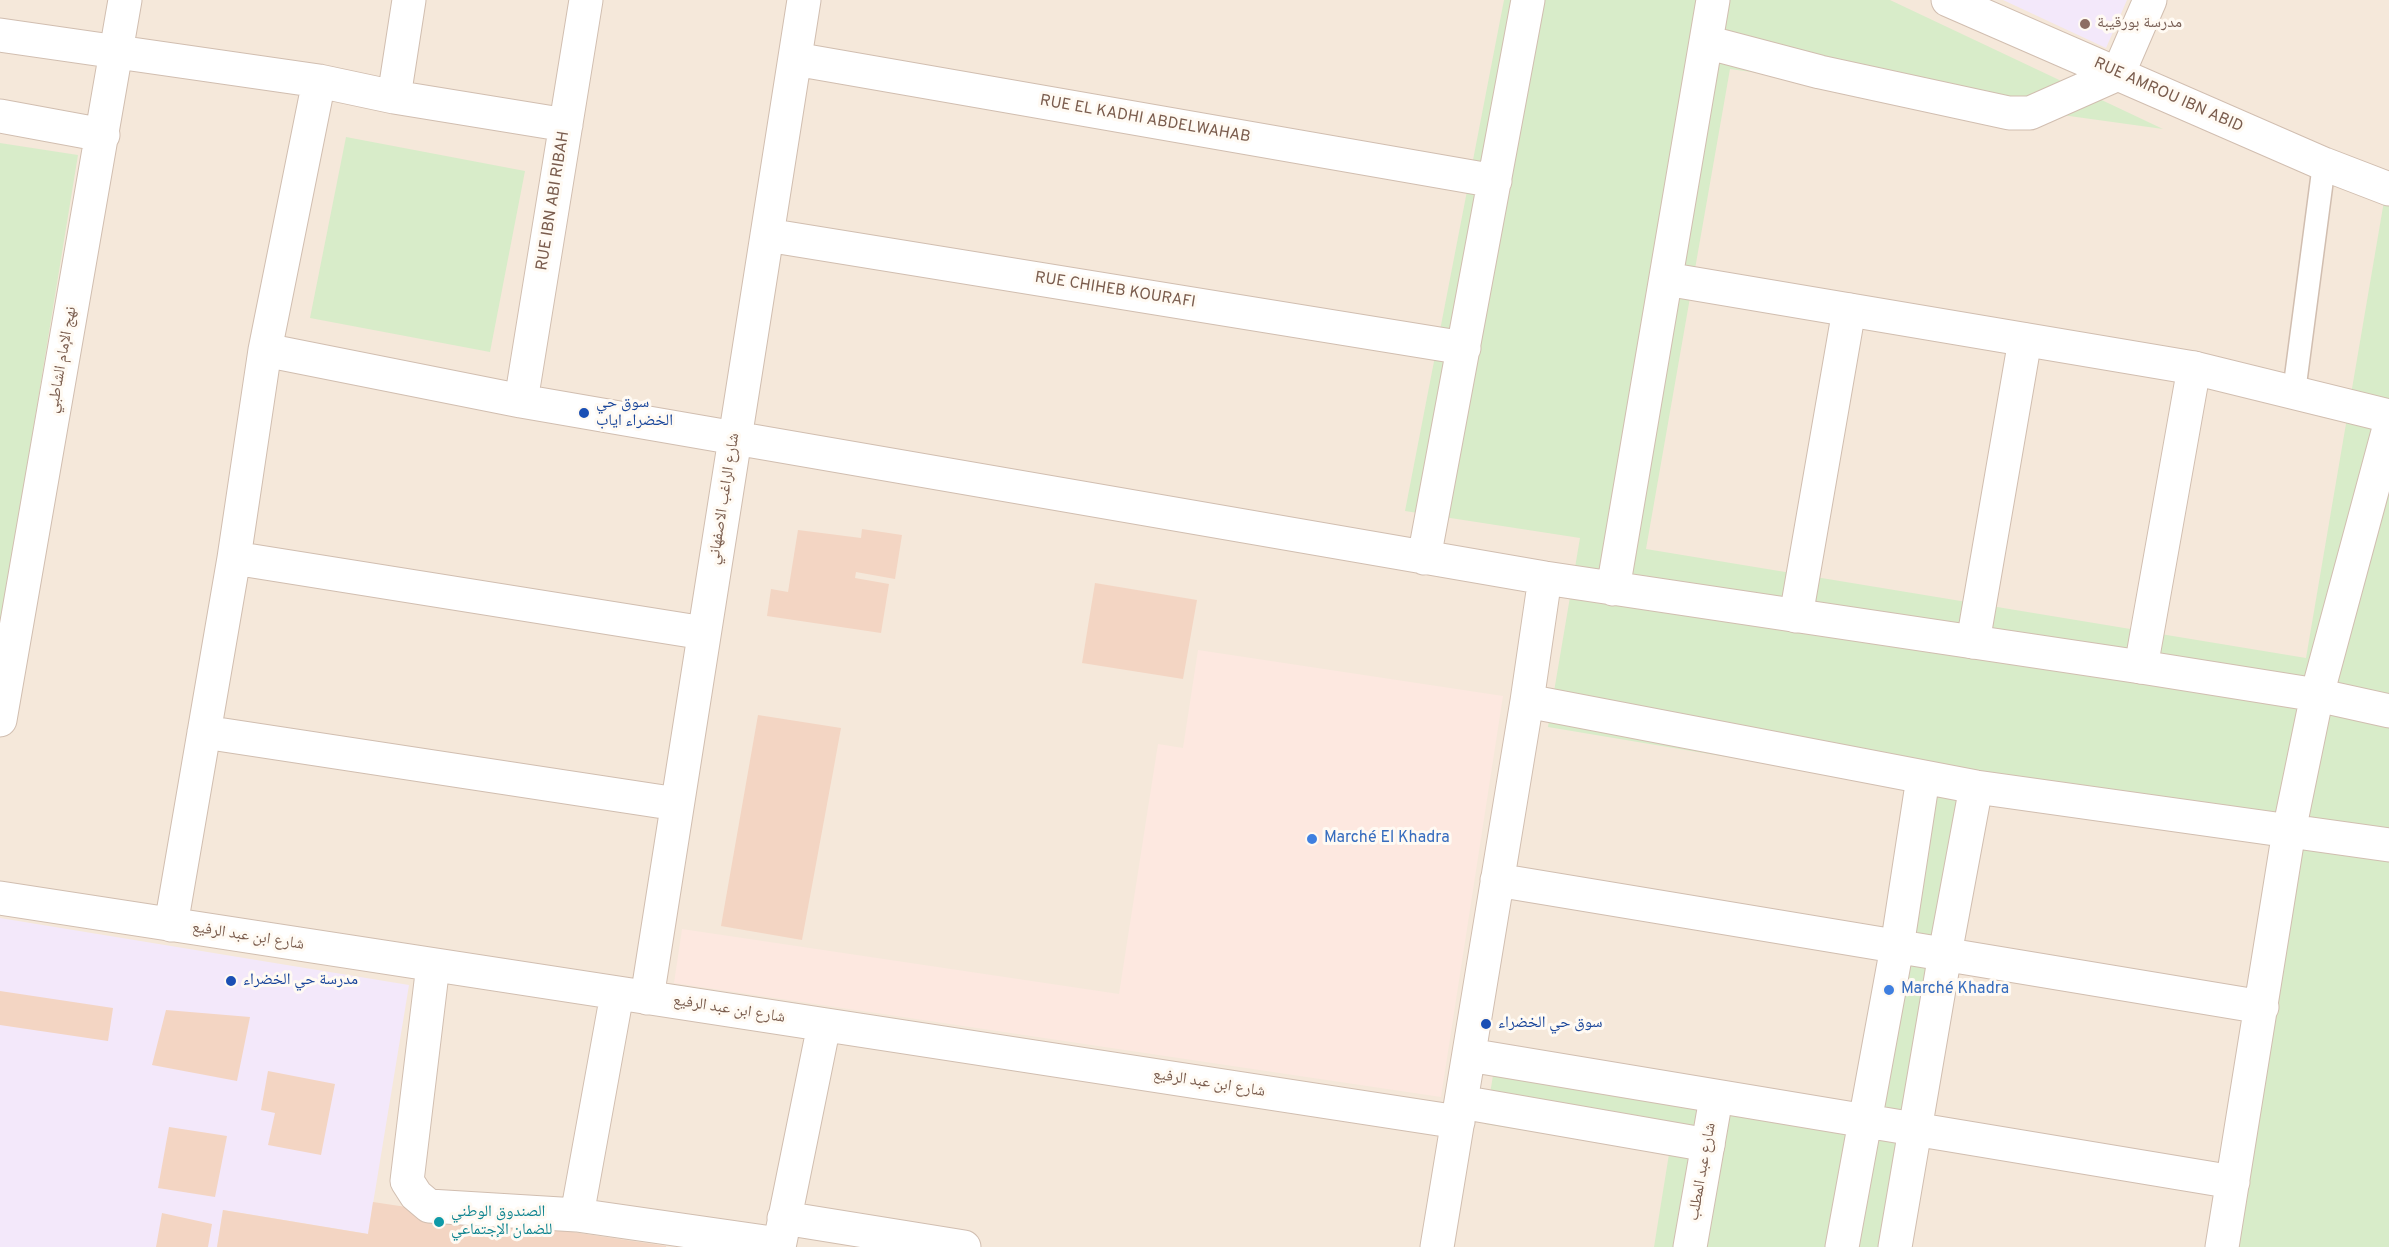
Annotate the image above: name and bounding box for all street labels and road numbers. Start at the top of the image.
street label: RUE AMROU IBN ABID [2090,54,2246,138]
street label: RUE EL KADHI ABDELWAHAB [1038,92,1252,148]
street label: RUE IBN ABI RIBAH [533,130,575,272]
street label: RUE CHIHEB KOURAFI [1033,269,1197,313]
street label: نهج الإمام الشاطبي [44,305,82,415]
street label: شارع الراغب الاصفهاني [705,432,745,566]
street label: شارع ابن عبد الرفيع [191,919,305,955]
street label: شارع ابن عبد الرفيع [672,992,786,1028]
street label: شارع ابن عبد الرفيع [1152,1066,1266,1102]
street label: شارع عبد المطلب [1685,1122,1721,1222]

